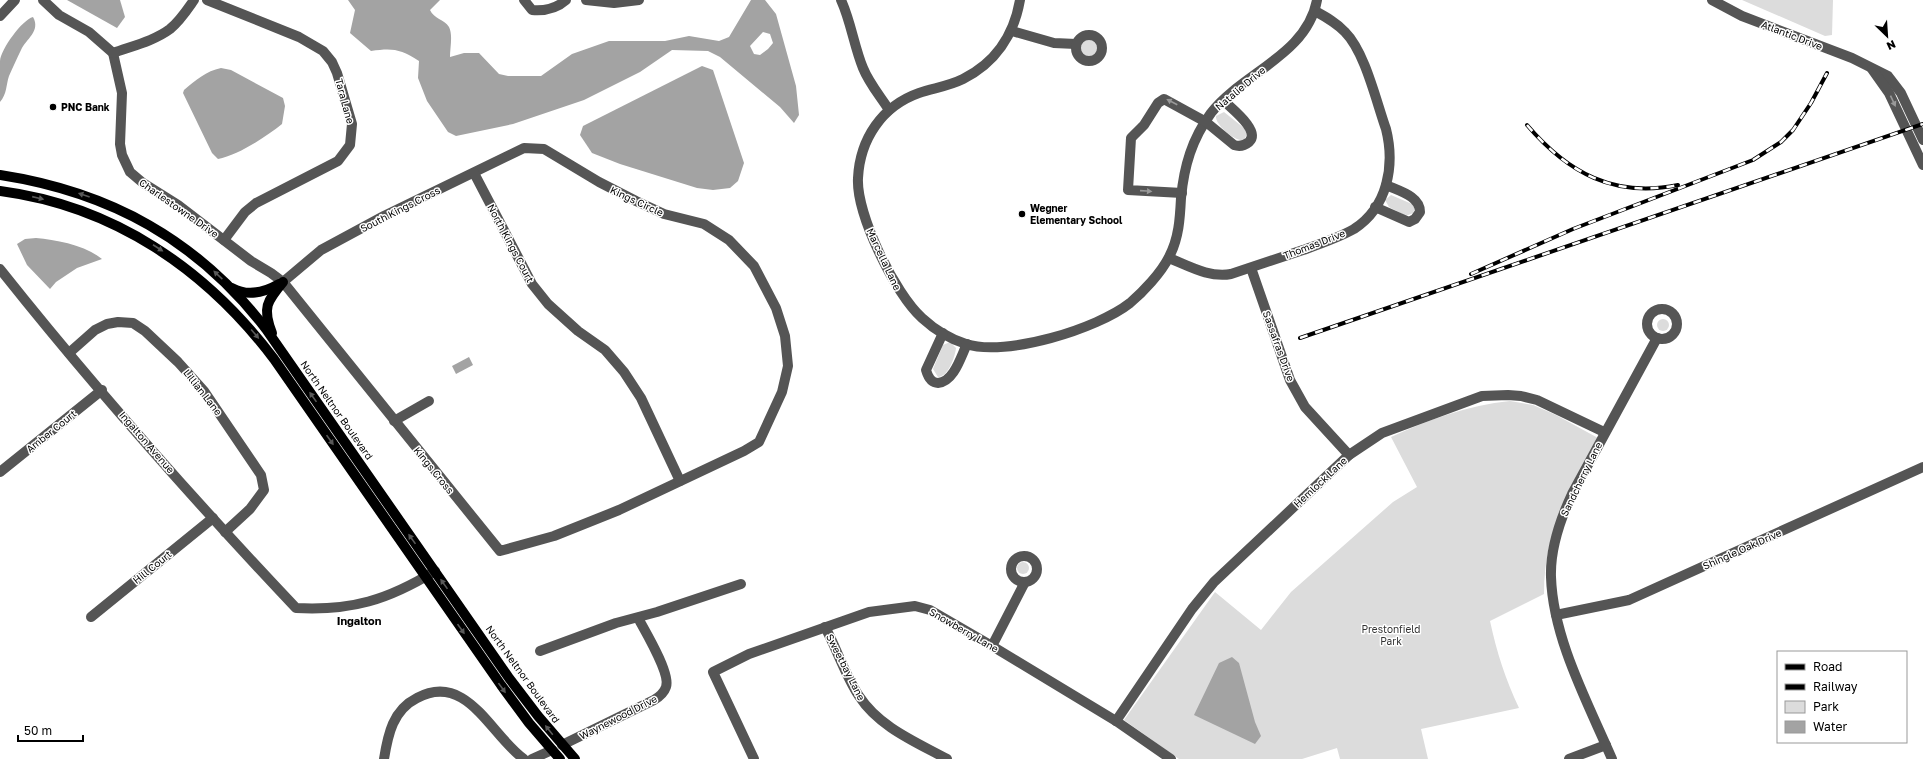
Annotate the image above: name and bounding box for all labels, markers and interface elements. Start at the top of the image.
north arrow [1867,16,1907,56]
street label: Atlantic Drive [1760,18,1824,52]
text: N [1885,38,1898,53]
street label: Natalie Drive [1212,63,1268,112]
street label: Tara Lane [333,77,357,125]
one-way arrow [1890,96,1896,107]
one-way arrow [1166,99,1178,106]
place label: PNC Bank [61,101,110,113]
marker: PNC Bank [48,102,58,112]
street label: Charlestowne Drive [137,176,221,240]
street label: Kings Circle [608,183,666,219]
street label: South Kings Cross [358,184,442,234]
one-way arrow [1140,187,1152,194]
one-way arrow [78,192,90,198]
one-way arrow [32,196,45,202]
street label: North Kings Court [485,202,537,284]
place label: Wegner Elementary School [1030,202,1123,226]
marker: Wegner Elementary School [1017,209,1027,219]
street label: Marcella Lane [864,226,904,292]
street label: Thomas Drive [1281,227,1347,261]
one-way arrow [152,244,163,252]
one-way arrow [213,270,223,280]
street label: Sassafras Drive [1261,309,1297,383]
one-way arrow [250,328,259,339]
street label: North Neltnor Boulevard [298,358,376,462]
street label: Lillian Lane [181,367,225,418]
one-way arrow [309,391,317,402]
street label: Amber Court [24,407,78,455]
street label: Ingalton Avenue [117,409,177,476]
one-way arrow [326,434,334,445]
street label: Sandcherry Lane [1558,440,1604,518]
street label: Kings Cross [411,444,457,496]
street label: Hemlock Lane [1291,454,1349,510]
street label: Shingle Oak Drive [1701,526,1783,572]
one-way arrow [408,534,416,544]
street label: Hill Court [130,548,174,586]
one-way arrow [440,579,448,590]
street label: Snowberry Lane [927,605,1001,655]
district label: Ingalton [337,614,382,627]
one-way arrow [457,623,465,634]
street label: North Neltnor Boulevard [484,623,562,725]
park label: Prestonfield Park [1362,623,1420,647]
street label: Sweetbay Lane [824,632,868,702]
legend [1777,651,1907,743]
text: Road [1813,659,1842,674]
text: Railway [1813,679,1858,694]
one-way arrow [498,682,506,693]
street label: Waynewood Drive [577,692,659,742]
text: Park [1813,699,1839,714]
scale bar [18,717,83,743]
text: Water [1813,719,1847,734]
text: 50 m [24,723,52,738]
one-way arrow [545,724,553,735]

